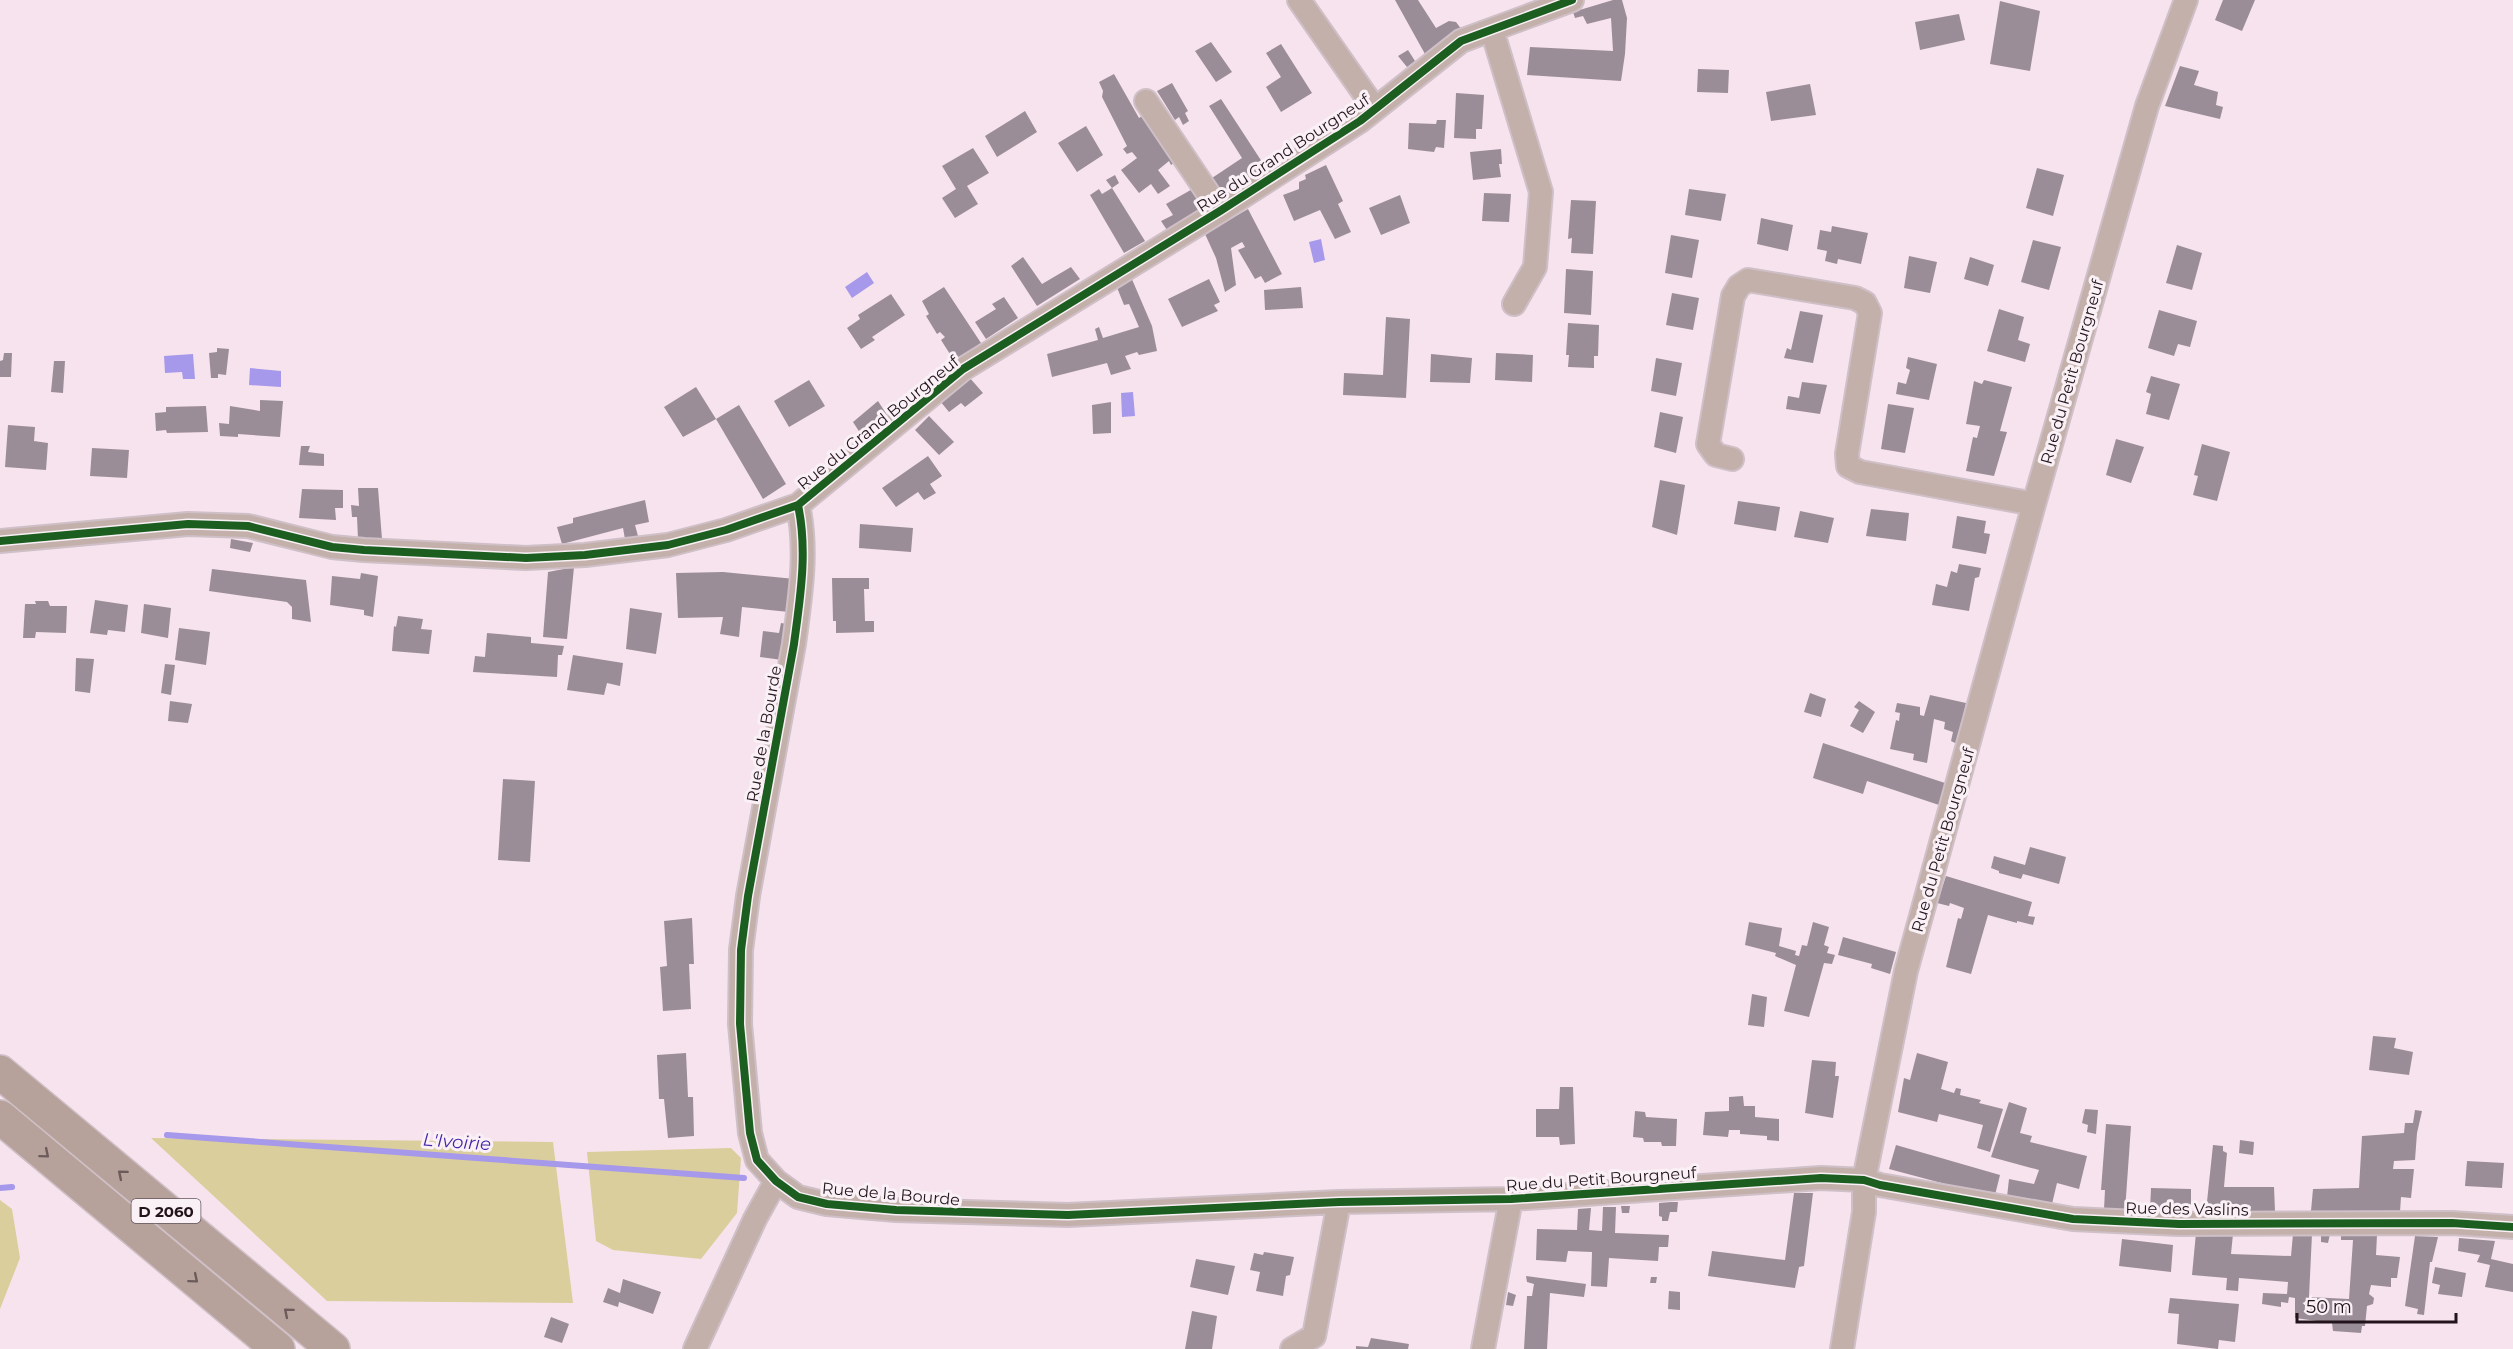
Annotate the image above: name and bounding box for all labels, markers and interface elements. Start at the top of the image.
street label: Rue du Grand Bourgneuf [1193,90,1373,216]
street label: Rue du Petit Bourgneuf [2037,277,2108,466]
street label: Rue du Grand Bourgneuf [793,352,963,494]
street label: Rue de la Bourde [743,664,785,804]
street label: Rue du Petit Bourgneuf [1908,745,1979,934]
water label: L'Ivoirie [422,1129,492,1155]
one-way arrow [38,1147,49,1158]
street label: Rue du Petit Bourgneuf [1505,1163,1697,1195]
one-way arrow [118,1170,129,1181]
street label: Rue de la Bourde [821,1179,961,1209]
street label: Rue des Vaslins [2125,1198,2249,1220]
road number: D 2060 [132,1199,201,1223]
one-way arrow [188,1272,199,1283]
scale bar [2297,1286,2456,1324]
text: 50 m [2306,1296,2352,1318]
one-way arrow [284,1308,295,1319]

